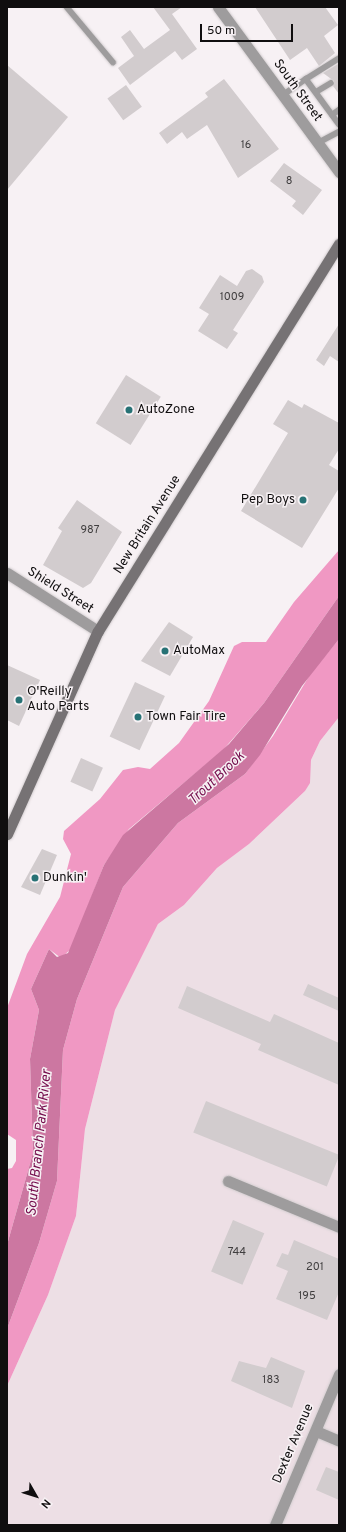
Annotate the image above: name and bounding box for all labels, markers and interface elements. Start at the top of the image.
scale bar [202,16,295,42]
text: 50 m [207,23,235,39]
street label: South Street [269,57,325,125]
house number: 16 [241,138,251,152]
house number: 8 [286,174,292,188]
house number: 1009 [220,290,244,304]
place label: AutoZone [137,402,195,418]
marker: AutoZone [124,405,134,415]
street label: New Britain Avenue [111,473,185,577]
place label: Pep Boys [241,492,295,508]
marker: Pep Boys [298,495,308,505]
house number: 987 [81,523,99,537]
street label: Shield Street [24,565,96,617]
place label: AutoMax [173,643,225,659]
marker: AutoMax [160,646,170,656]
place label: O'Reilly Auto Parts [27,685,89,716]
marker: O'Reilly Auto Parts [14,695,24,705]
place label: Town Fair Tire [146,709,226,725]
marker: Town Fair Tire [133,712,143,722]
water label: Trout Brook [185,749,249,809]
place label: Dunkin' [43,870,87,886]
marker: Dunkin' [30,873,40,883]
water label: South Branch Park River [24,1069,56,1217]
house number: 744 [228,1245,246,1259]
house number: 201 [306,1260,324,1274]
house number: 195 [298,1289,316,1303]
house number: 183 [262,1373,280,1387]
street label: Dexter Avenue [270,1402,318,1486]
north arrow [16,1476,56,1516]
text: N [37,1496,53,1511]

